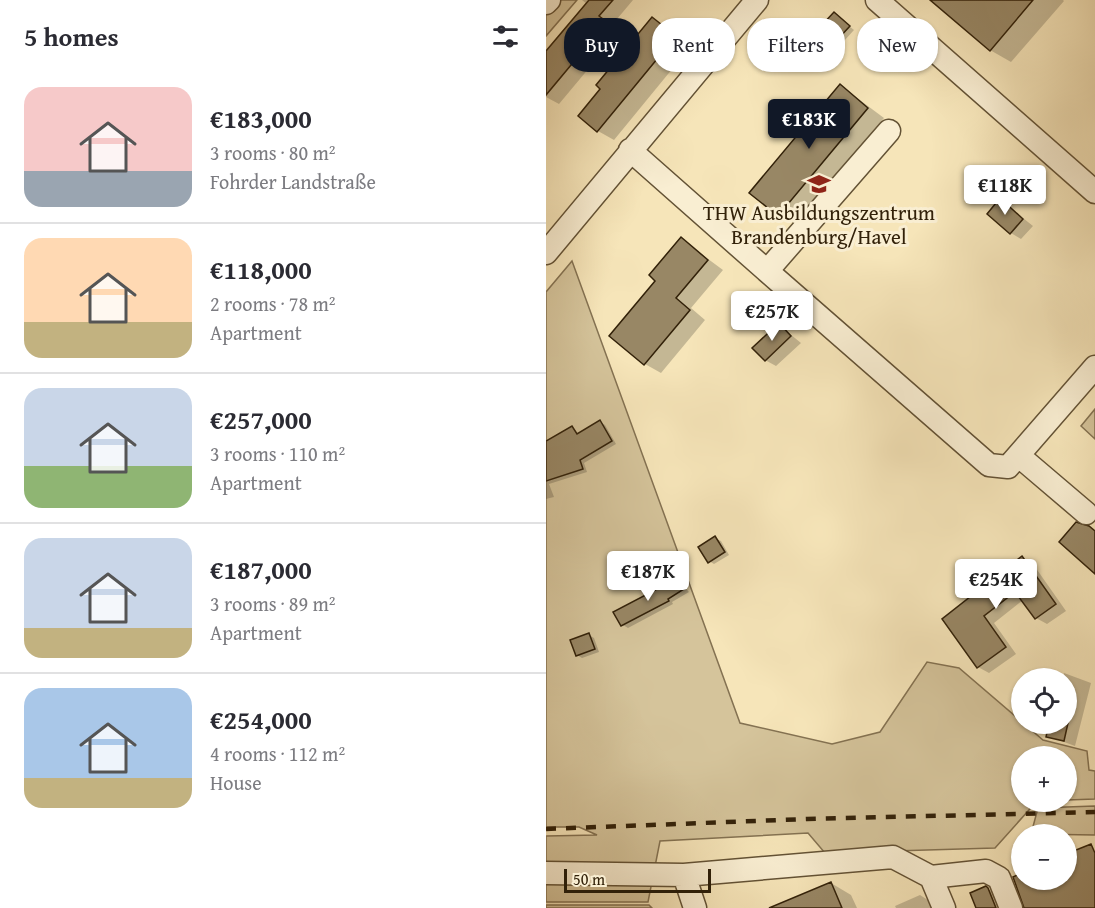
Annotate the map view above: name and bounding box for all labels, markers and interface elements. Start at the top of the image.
text: 5 homes [24,17,119,56]
chip: Buy [564,18,640,72]
chip: Rent [652,18,735,72]
chip: Filters [747,18,845,72]
chip: New [857,18,938,72]
icon: filters [489,20,522,53]
text: €183,000 [210,99,312,138]
pin: €183K [767,99,851,150]
text: €183K [782,104,836,133]
icon: home [72,111,144,183]
text: 3 rooms · 80 m² [210,138,336,167]
pin: €118K [963,165,1047,216]
text: Fohrder Landstraße [210,167,376,196]
text: €118K [978,170,1032,199]
school or university icon: THW Ausbildungszentrum Brandenburg/Havel [806,171,832,197]
place label: THW Ausbildungszentrum Brandenburg/Havel [703,197,935,252]
text: €118,000 [210,250,312,289]
icon: home [72,262,144,334]
text: 2 rooms · 78 m² [210,289,336,318]
pin: €257K [730,291,814,342]
text: €257K [745,296,799,325]
text: Apartment [210,318,302,347]
text: €257,000 [210,400,312,439]
icon: home [72,412,144,484]
text: 3 rooms · 110 m² [210,439,345,468]
text: Apartment [210,468,302,497]
text: €187,000 [210,550,312,589]
pin: €187K [606,551,690,602]
text: €187K [621,556,675,585]
pin: €254K [954,559,1038,610]
icon: home [72,562,144,634]
text: €254K [969,564,1023,593]
text: 3 rooms · 89 m² [210,589,336,618]
text: Apartment [210,618,302,647]
map controls [1011,668,1077,890]
button: locate [1011,668,1077,734]
text: €254,000 [210,700,312,739]
icon: home [72,712,144,784]
text: 4 rooms · 112 m² [210,739,345,768]
button: + [1011,746,1077,812]
text: House [210,768,262,797]
button: − [1011,824,1077,890]
scale bar [564,866,711,894]
text: 50 m [573,867,605,891]

